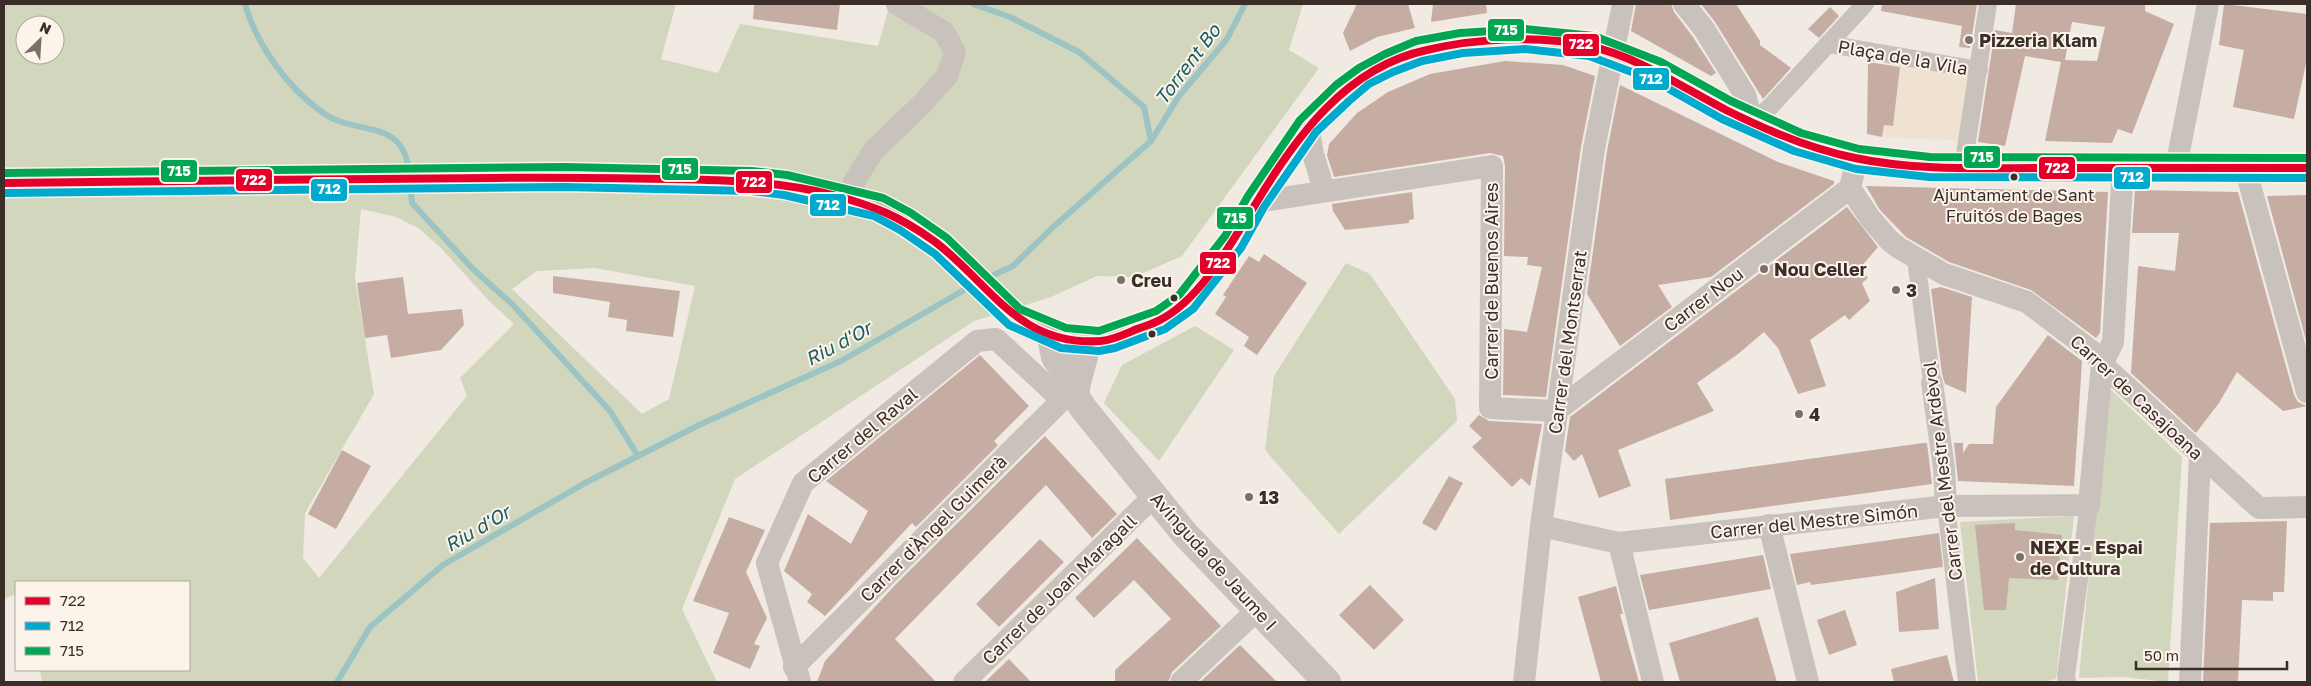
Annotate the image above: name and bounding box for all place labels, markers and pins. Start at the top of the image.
place label: Pizzeria Klam [1979,29,2097,51]
marker: Pizzeria Klam [1963,34,1975,46]
marker: Ajuntament de Sant Fruitós de Bages [2009,172,2019,182]
place label: Ajuntament de Sant Fruitós de Bages [1933,184,2095,226]
place label: Nou Celler [1774,258,1867,280]
marker: Nou Celler [1758,263,1770,275]
place label: Creu [1131,269,1172,291]
marker: Creu [1115,274,1127,286]
place label: 3 [1906,279,1917,301]
marker: 3 [1890,284,1902,296]
unlabelled marker [1169,293,1179,303]
unlabelled marker [1147,329,1157,339]
place label: 4 [1809,403,1820,425]
marker: 4 [1793,408,1805,420]
place label: 13 [1259,486,1279,508]
marker: 13 [1243,491,1255,503]
place label: NEXE - Espai de Cultura [2030,536,2143,579]
marker: NEXE - Espai de Cultura [2014,551,2026,563]

